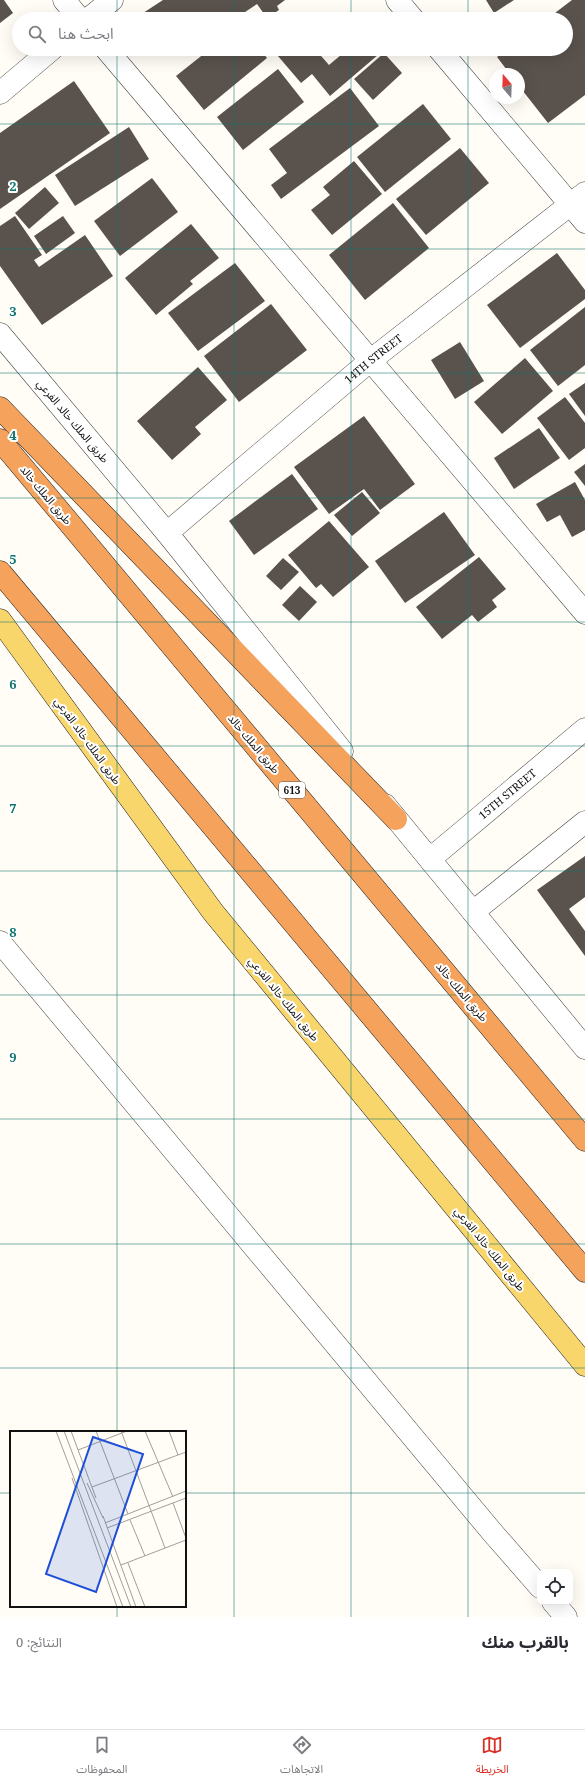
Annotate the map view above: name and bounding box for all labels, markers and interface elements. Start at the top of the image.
search box [12,12,573,56]
icon: search [26,23,48,45]
text: ابحث هنا [58,23,114,43]
north arrow [489,68,525,104]
text: 2 [9,177,17,195]
text: 3 [9,302,17,320]
street label: 14TH STREET [341,330,405,387]
street label: طريق الملك خالد الفرعي [32,376,113,467]
text: 4 [9,426,17,444]
street label: طريق الملك خالد [17,462,76,528]
text: 5 [9,550,17,568]
text: 6 [9,675,17,693]
street label: طريق الملك خالد الفرعي [50,694,125,789]
street label: طريق الملك خالد [225,711,284,777]
street label: 15TH STREET [475,765,539,822]
road number: 613 [279,782,305,798]
text: 7 [9,799,17,817]
text: 8 [9,923,17,941]
street label: طريق الملك خالد الفرعي [244,953,323,1046]
street label: طريق الملك خالد [433,959,492,1025]
text: 9 [9,1048,17,1066]
street label: طريق الملك خالد الفرعي [450,1203,529,1296]
inset map [10,1431,186,1607]
map controls [537,1569,573,1605]
button: locate [537,1569,573,1605]
text: بالقرب منك [482,1630,569,1653]
text: النتائج: 0 [16,1633,62,1651]
tab: المحفوظات [76,1734,127,1781]
tab: الاتجاهات [280,1734,323,1781]
tab: الخريطة [476,1734,509,1781]

